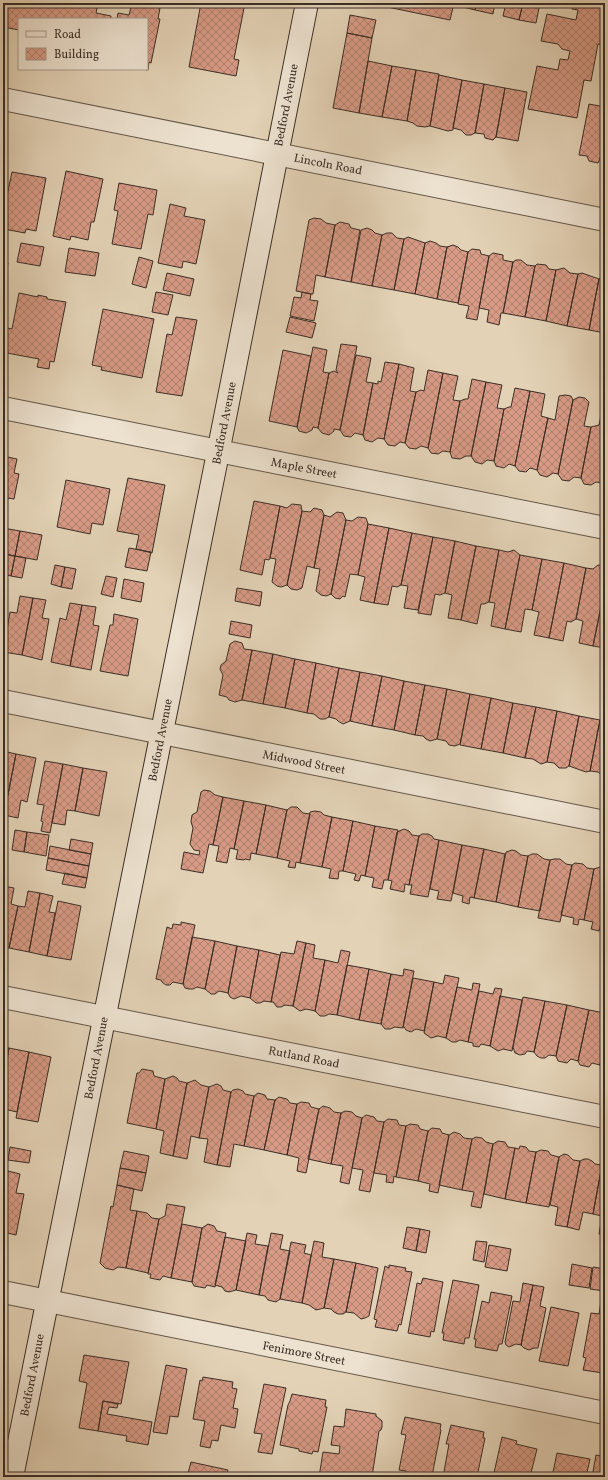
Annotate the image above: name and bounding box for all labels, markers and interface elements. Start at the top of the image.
legend [18,18,148,70]
text: Road [54,27,81,43]
text: Building [54,47,99,63]
street label: Bedford Avenue [271,62,303,148]
street label: Lincoln Road [292,151,364,179]
street label: Bedford Avenue [209,380,241,466]
street label: Maple Street [269,455,338,483]
street label: Bedford Avenue [145,697,177,783]
street label: Midwood Street [261,747,347,779]
street label: Bedford Avenue [81,1015,113,1101]
street label: Rutland Road [267,1043,341,1073]
street label: Bedford Avenue [17,1332,49,1418]
street label: Fenimore Street [261,1338,347,1370]

